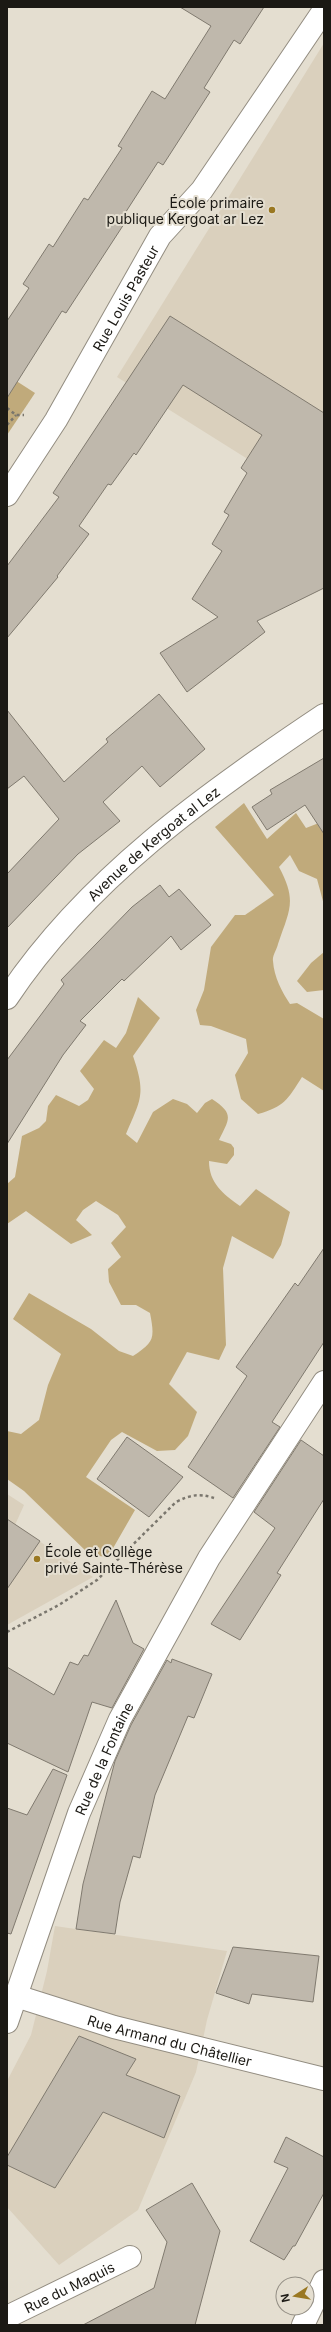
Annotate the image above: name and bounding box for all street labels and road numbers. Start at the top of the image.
street label: Rue Louis Pasteur [88,242,162,354]
street label: Avenue de Kergoat al Lez [83,782,223,904]
street label: Rue de la Fontaine [71,1699,136,1817]
street label: Rue Armand du Châtellier [85,2011,254,2069]
street label: Rue du Maquis [21,2258,117,2316]

